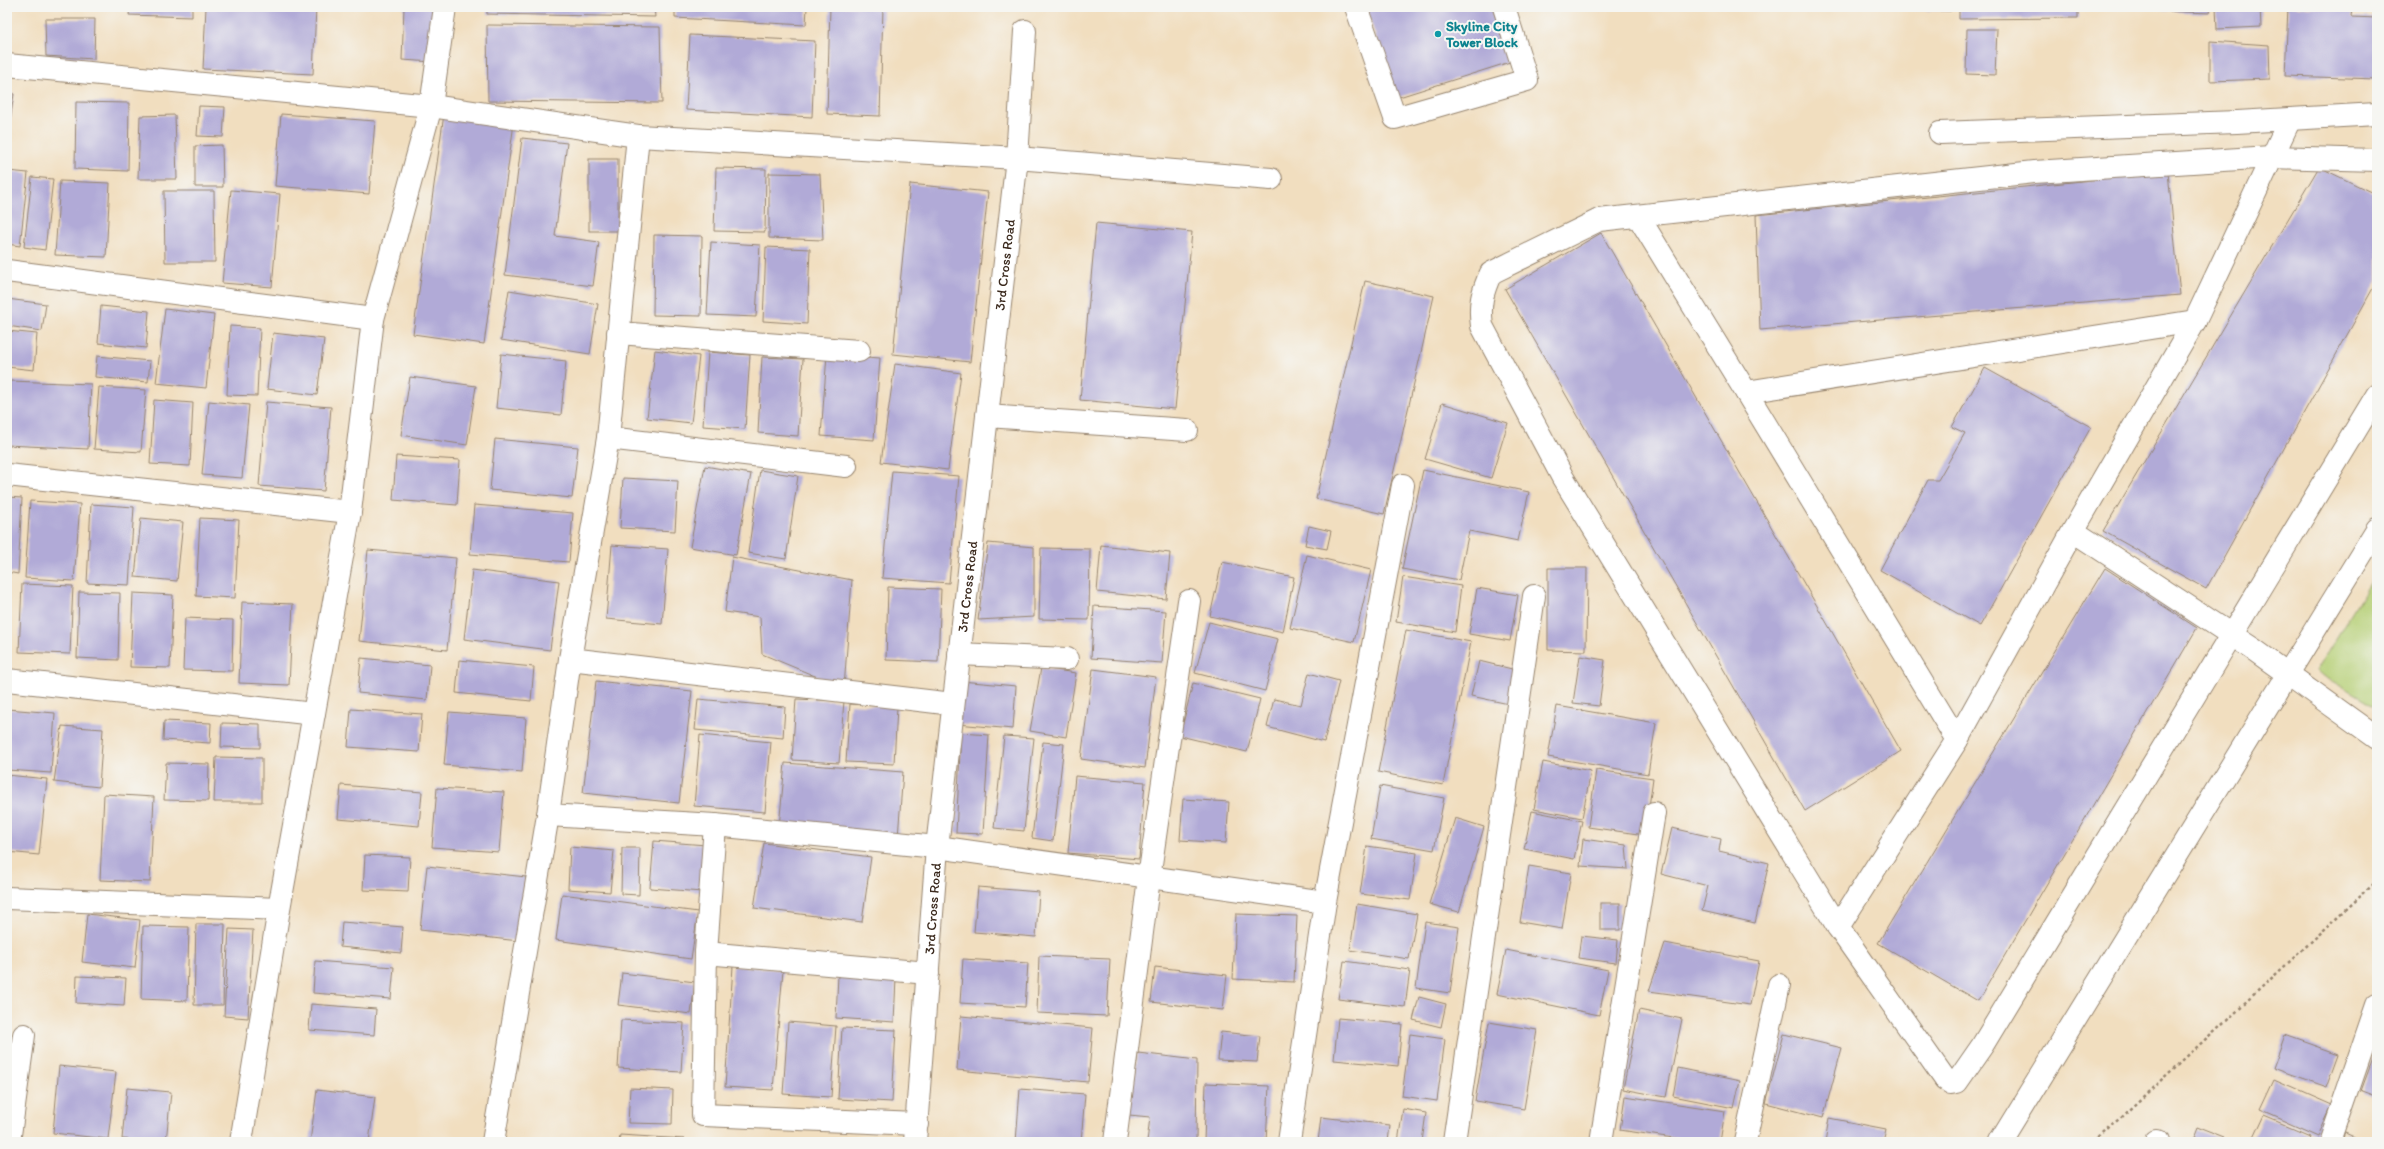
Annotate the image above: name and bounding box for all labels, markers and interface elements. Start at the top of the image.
place label: Skyline City Tower Block [1445,18,1519,51]
marker: Skyline City Tower Block [1433,29,1443,39]
street label: 3rd Cross Road [991,218,1018,311]
street label: 3rd Cross Road [953,540,981,633]
street label: 3rd Cross Road [921,862,944,955]

